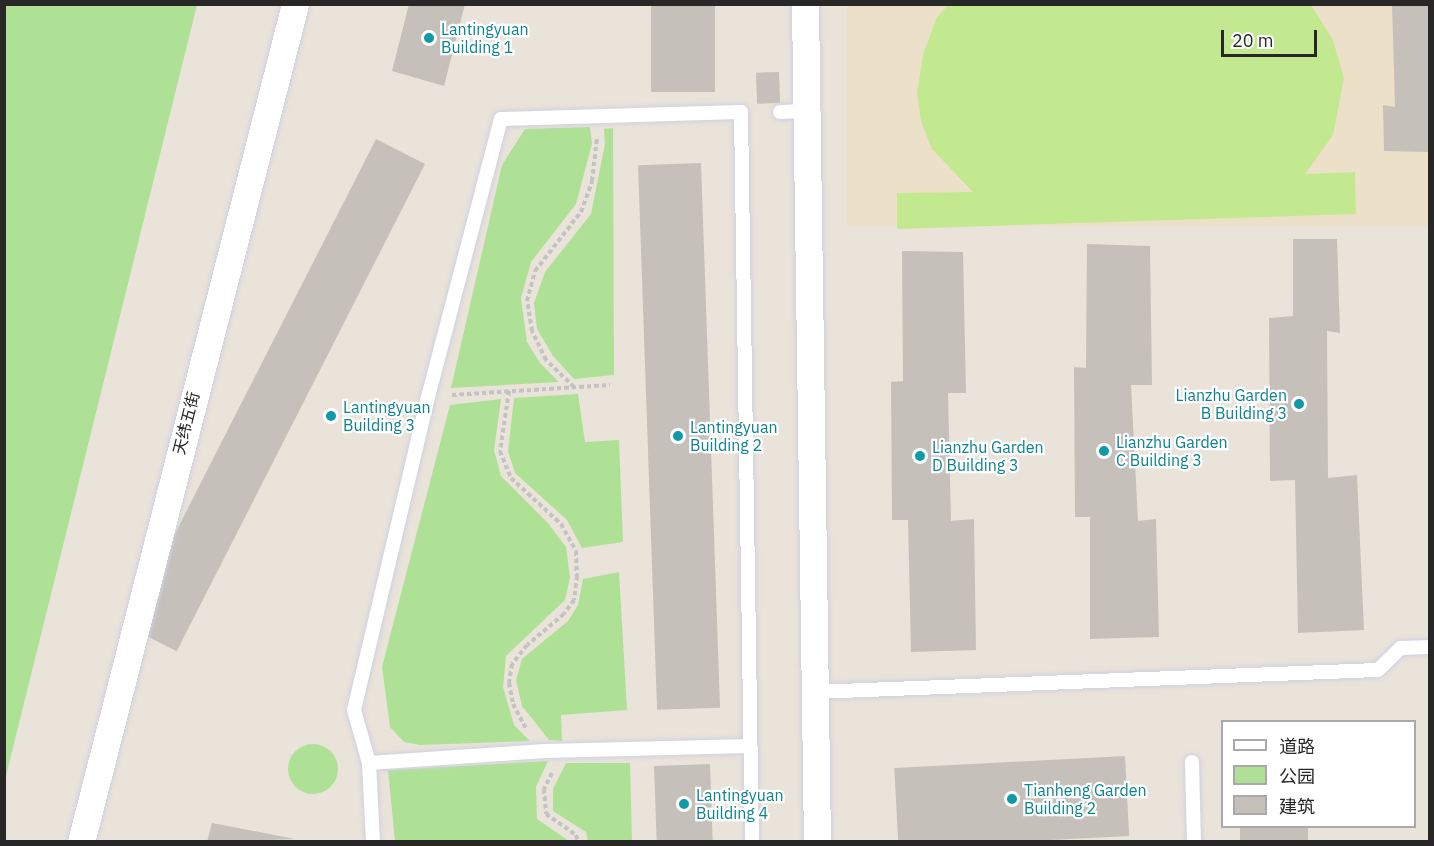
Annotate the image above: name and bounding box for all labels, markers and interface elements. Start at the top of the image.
scale bar [1224,18,1320,56]
place label: Lantingyuan Building 1 [441,19,529,57]
text: 20 m [1232,29,1274,52]
marker: Lantingyuan Building 1 [422,31,436,45]
place label: Lianzhu Garden B Building 3 [1175,385,1287,423]
street label: 天纬五街 [169,390,203,456]
place label: Lantingyuan Building 3 [343,397,431,435]
marker: Lianzhu Garden B Building 3 [1292,397,1306,411]
marker: Lantingyuan Building 3 [324,409,338,423]
place label: Lantingyuan Building 2 [690,417,778,455]
marker: Lantingyuan Building 2 [671,429,685,443]
place label: Lianzhu Garden C Building 3 [1116,432,1228,470]
place label: Lianzhu Garden D Building 3 [932,437,1044,475]
marker: Lianzhu Garden C Building 3 [1097,444,1111,458]
marker: Lianzhu Garden D Building 3 [913,449,927,463]
legend [1221,720,1416,828]
text: 道路 [1279,735,1315,758]
text: 公园 [1279,765,1315,788]
place label: Tianheng Garden Building 2 [1024,780,1147,818]
place label: Lantingyuan Building 4 [696,785,784,823]
marker: Tianheng Garden Building 2 [1005,792,1019,806]
text: 建筑 [1279,795,1315,818]
marker: Lantingyuan Building 4 [677,797,691,811]

